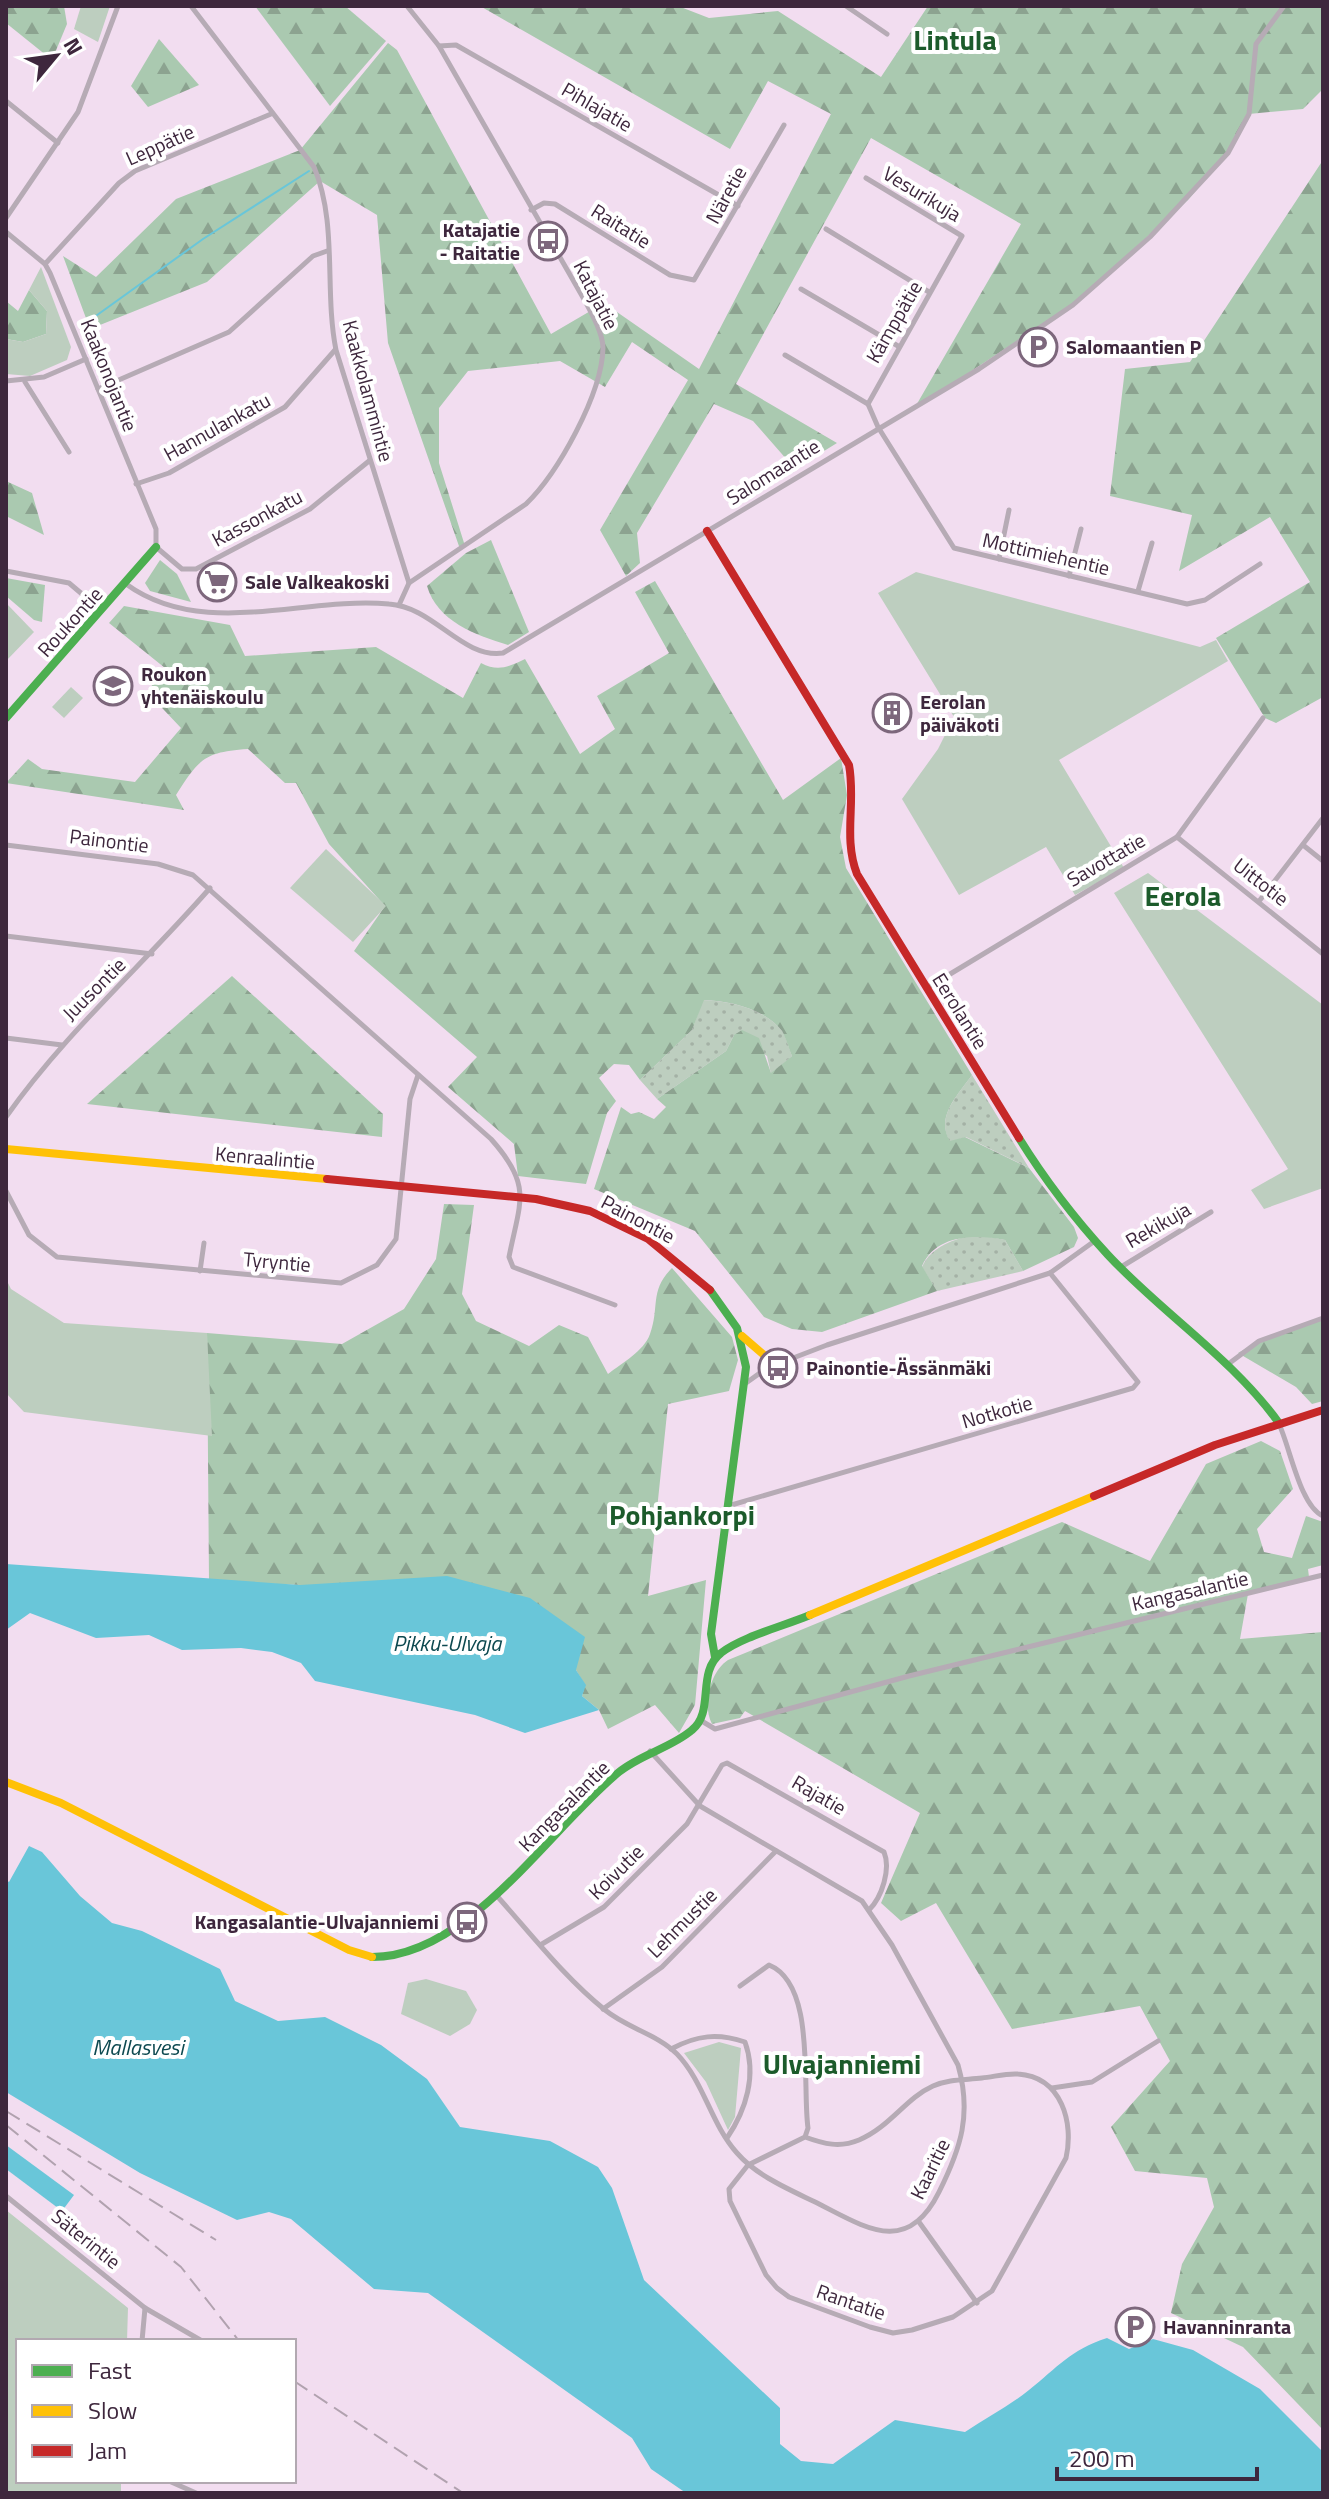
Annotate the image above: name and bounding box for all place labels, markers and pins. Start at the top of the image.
place label: Katajatie - Raitatie [440,214,520,268]
bus stop icon: Katajatie - Raitatie [527,220,569,262]
parking icon: Salomaantien P [1017,326,1059,368]
place label: Salomaantien P [1066,331,1202,362]
supermarket icon: Sale Valkeakoski [196,561,238,603]
place label: Sale Valkeakoski [245,566,390,597]
place label: Roukon yhtenäiskoulu [141,658,264,712]
school or university icon: Roukon yhtenäiskoulu [92,665,134,707]
place label: Eerolan päiväkoti [920,686,1000,740]
building icon: Eerolan päiväkoti [871,692,913,734]
bus stop icon: Painontie-Ässänmäki [757,1347,799,1389]
place label: Painontie-Ässänmäki [806,1352,991,1383]
bus stop icon: Kangasalantie-Ulvajanniemi [446,1901,488,1943]
place label: Kangasalantie-Ulvajanniemi [195,1906,439,1937]
parking icon: Havanninranta [1114,2306,1156,2348]
place label: Havanninranta [1163,2311,1291,2342]

